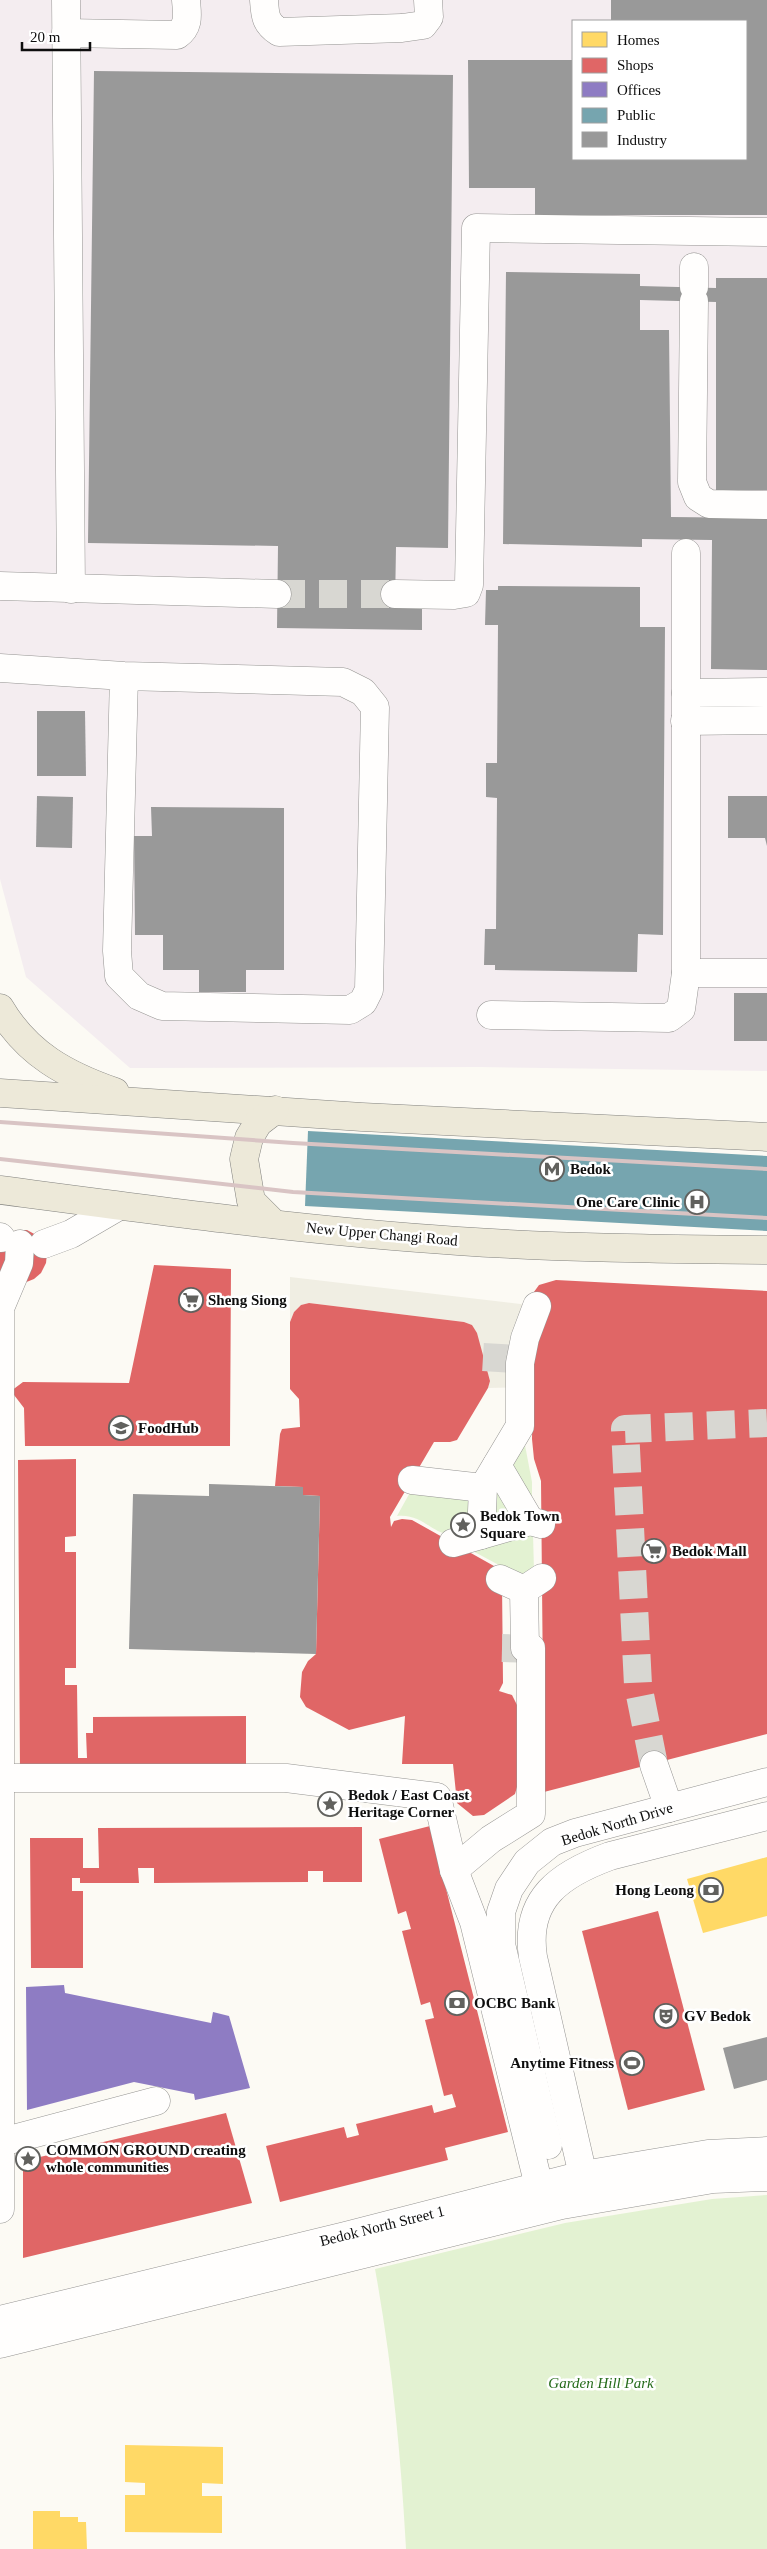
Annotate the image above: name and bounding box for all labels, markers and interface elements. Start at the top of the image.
scale bar [22,20,90,52]
legend [572,20,747,160]
text: 20 m [30,29,61,45]
text: Homes [617,32,660,48]
text: Shops [617,57,654,73]
text: Offices [617,82,661,98]
text: Public [617,107,656,123]
text: Industry [617,132,667,148]
metro station icon: Bedok [539,1156,565,1182]
place label: Bedok [570,1161,612,1177]
hospital icon: One Care Clinic [684,1189,710,1215]
place label: One Care Clinic [576,1194,680,1210]
street label: New Upper Changi Road [306,1219,459,1249]
supermarket icon: Sheng Siong [178,1287,204,1313]
place label: Sheng Siong [208,1292,287,1308]
school or university icon: FoodHub [108,1415,134,1441]
place label: FoodHub [138,1420,199,1436]
place label: Bedok Town Square [480,1508,560,1541]
place icon: Bedok Town Square [450,1512,476,1538]
supermarket icon: Bedok Mall [641,1538,667,1564]
place label: Bedok Mall [672,1543,747,1559]
place label: Bedok / East Coast Heritage Corner [348,1787,469,1820]
place icon: Bedok / East Coast Heritage Corner [317,1791,343,1817]
street label: Bedok North Drive [559,1799,675,1849]
bank icon: Hong Leong [698,1877,724,1903]
place label: Hong Leong [615,1882,694,1898]
bank icon: OCBC Bank [444,1990,470,2016]
place label: OCBC Bank [474,1995,556,2011]
theatre icon: GV Bedok [653,2003,679,2029]
place label: GV Bedok [684,2008,751,2024]
sports icon: Anytime Fitness [619,2050,645,2076]
place label: Anytime Fitness [510,2055,614,2071]
place label: COMMON GROUND creating whole communities [46,2142,246,2175]
place icon: COMMON GROUND creating whole communities [15,2146,41,2172]
street label: Bedok North Street 1 [318,2203,446,2249]
park label: Garden Hill Park [548,2375,654,2391]

